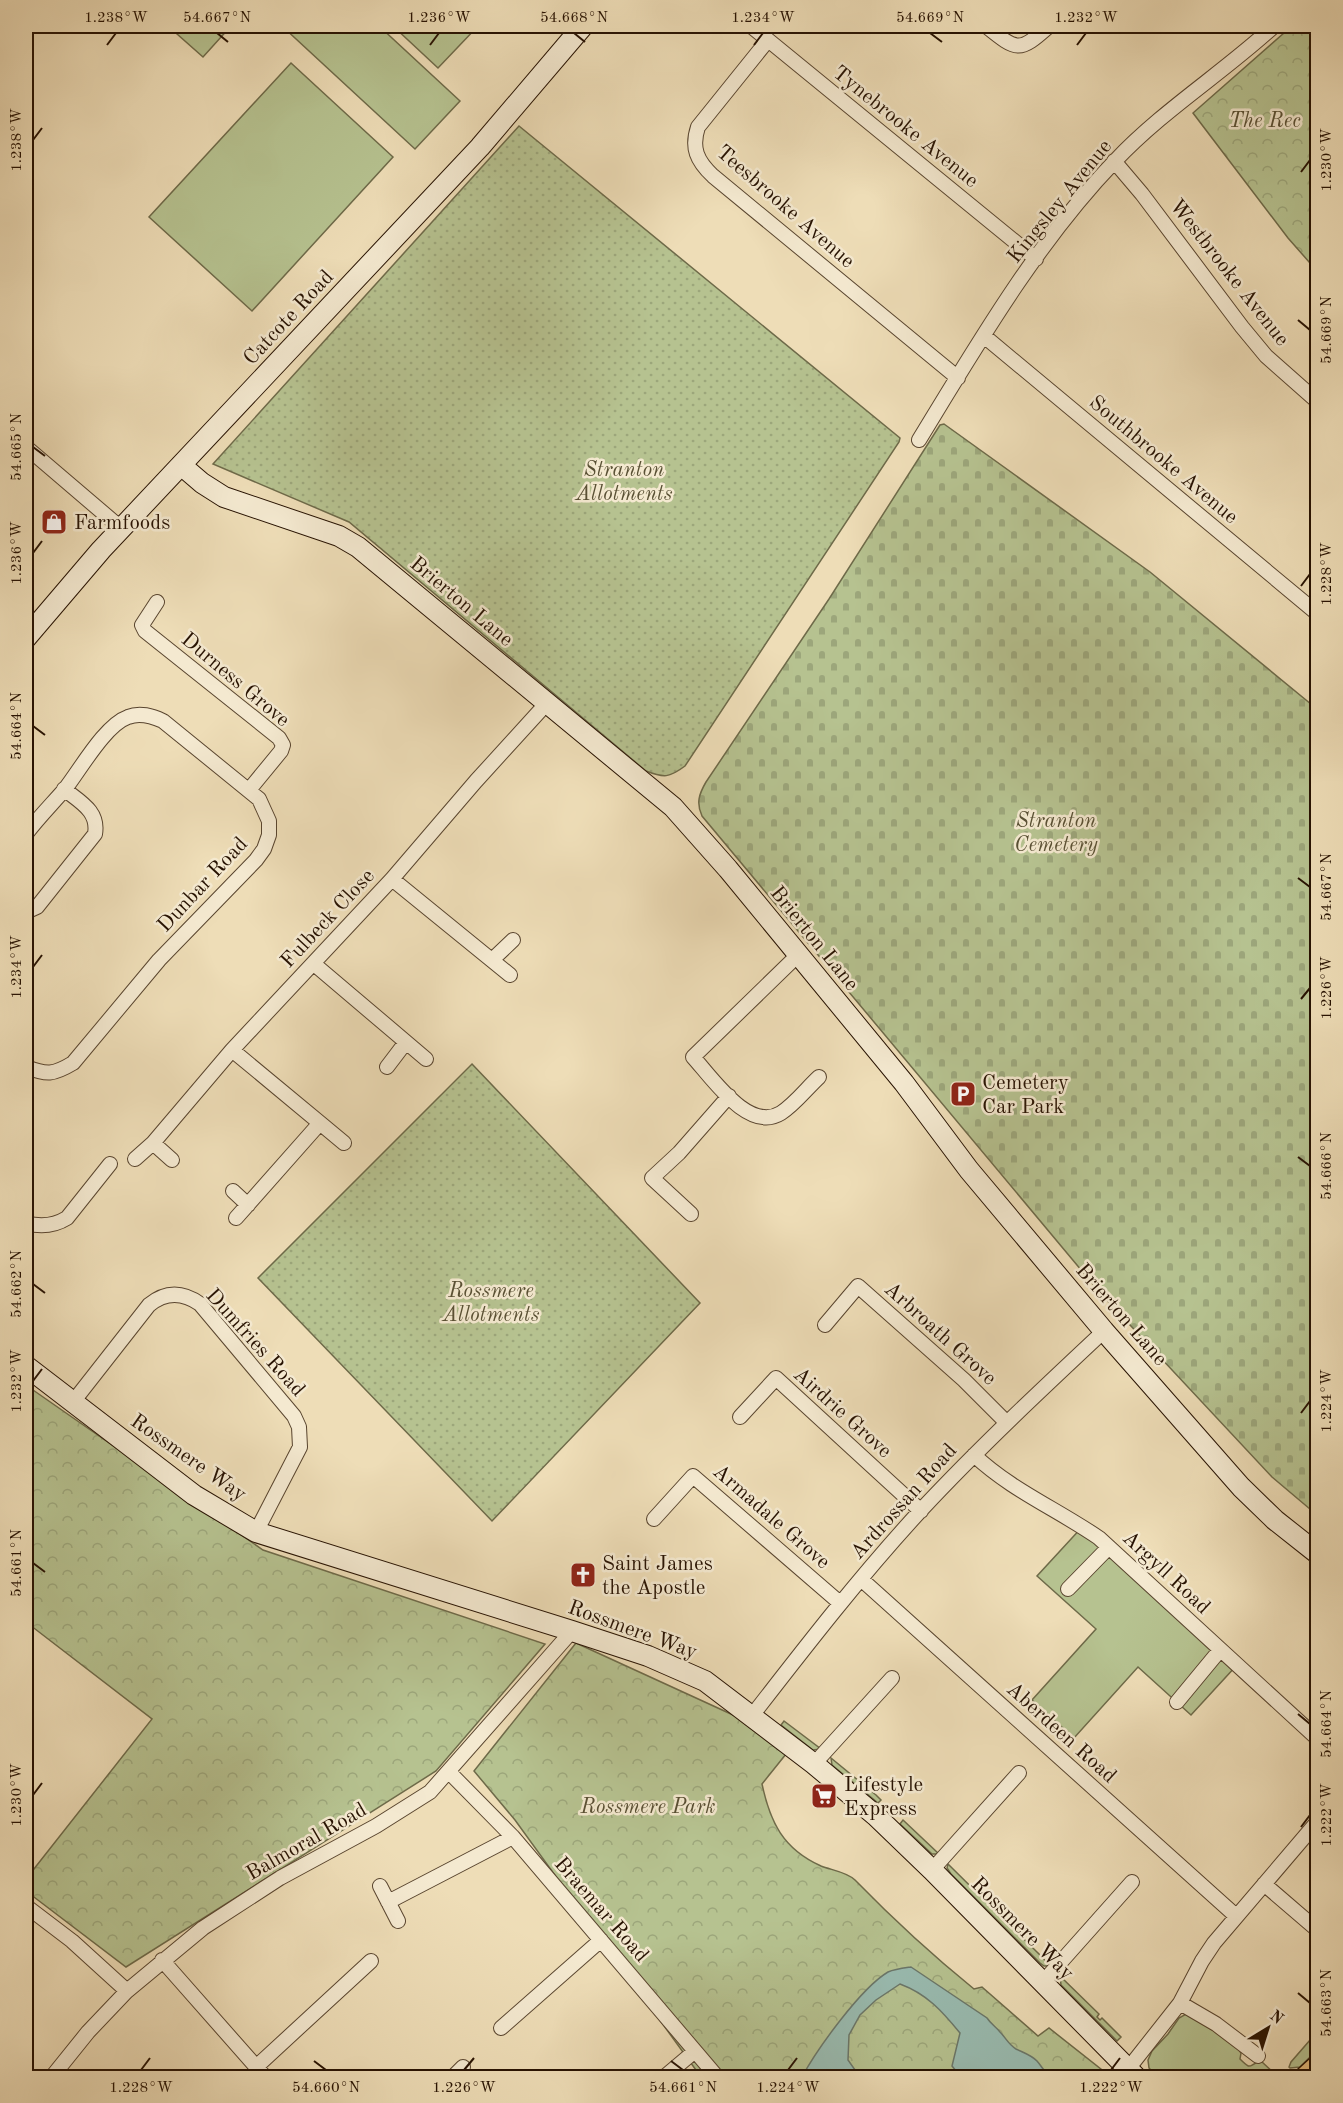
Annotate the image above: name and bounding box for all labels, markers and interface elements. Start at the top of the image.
text: 1.238°W [84,11,148,26]
text: 54.667°N [183,11,251,26]
text: 1.236°W [407,11,471,26]
text: 54.668°N [540,11,608,26]
text: 1.234°W [731,11,795,26]
text: 54.669°N [896,11,964,26]
text: 1.232°W [1054,11,1118,26]
street label: Tynebrooke Avenue [828,62,982,192]
text: 1.238°W [10,108,25,172]
park label: The Rec [1229,111,1301,132]
text: 1.230°W [1320,128,1335,192]
street label: Kingsley Avenue [1004,136,1116,268]
street label: Teesbrooke Avenue [712,142,858,273]
street label: Westbrooke Avenue [1165,196,1292,350]
street label: Catcote Road [240,267,338,369]
text: 54.669°N [1320,296,1335,364]
street label: Southbrooke Avenue [1085,392,1241,528]
text: 54.665°N [10,413,25,481]
park label: Stranton Allotments [575,460,673,505]
shop icon: Farmfoods [39,507,69,537]
place label: Farmfoods [74,513,170,534]
text: 1.236°W [10,521,25,585]
text: 1.228°W [1320,542,1335,606]
street label: Brierton Lane [405,553,517,651]
street label: Durness Grove [177,629,293,731]
text: 54.664°N [10,692,25,760]
park label: Stranton Cemetery [1014,811,1098,856]
street label: Dunbar Road [154,833,252,937]
text: 54.667°N [1320,853,1335,921]
street label: Fulbeck Close [277,866,379,972]
street label: Brierton Lane [766,883,862,995]
text: 1.234°W [10,935,25,999]
text: 1.226°W [1320,956,1335,1020]
place label: Cemetery Car Park [982,1073,1069,1118]
parking icon: Cemetery Car Park [948,1079,978,1109]
text: 54.666°N [1320,1132,1335,1200]
text: 54.662°N [10,1250,25,1318]
street label: Brierton Lane [1071,1260,1171,1370]
street label: Arbroath Grove [880,1279,1000,1390]
park label: Rossmere Allotments [442,1281,540,1326]
street label: Dumfries Road [201,1285,309,1401]
text: 1.232°W [10,1349,25,1413]
street label: Airdrie Grove [789,1364,895,1462]
text: 1.224°W [1320,1369,1335,1433]
street label: Rossmere Way [126,1411,250,1506]
street label: Ardrossan Road [847,1440,961,1564]
street label: Armadale Grove [709,1461,833,1573]
street label: Argyll Road [1118,1528,1214,1619]
text: 54.661°N [10,1529,25,1597]
place label: Saint James the Apostle [602,1554,713,1599]
church icon: Saint James the Apostle [568,1560,598,1590]
street label: Rossmere Way [565,1597,700,1664]
street label: Aberdeen Road [1002,1679,1120,1788]
text: 54.664°N [1320,1690,1335,1758]
text: 1.230°W [10,1763,25,1827]
place label: Lifestyle Express [844,1775,923,1820]
supermarket icon: Lifestyle Express [809,1781,839,1811]
text: 1.222°W [1320,1783,1335,1847]
park label: Rossmere Park [580,1797,715,1818]
street label: Balmoral Road [243,1799,370,1885]
street label: Braemar Road [550,1853,652,1967]
street label: Rossmere Way [966,1874,1077,1985]
text: 54.663°N [1320,1969,1335,2037]
north arrow [1238,1998,1298,2058]
text: N [1266,2008,1286,2028]
text: 1.228°W [109,2081,173,2096]
text: 54.660°N [292,2081,360,2096]
text: 1.226°W [432,2081,496,2096]
text: 54.661°N [649,2081,717,2096]
text: 1.224°W [756,2081,820,2096]
text: 1.222°W [1079,2081,1143,2096]

